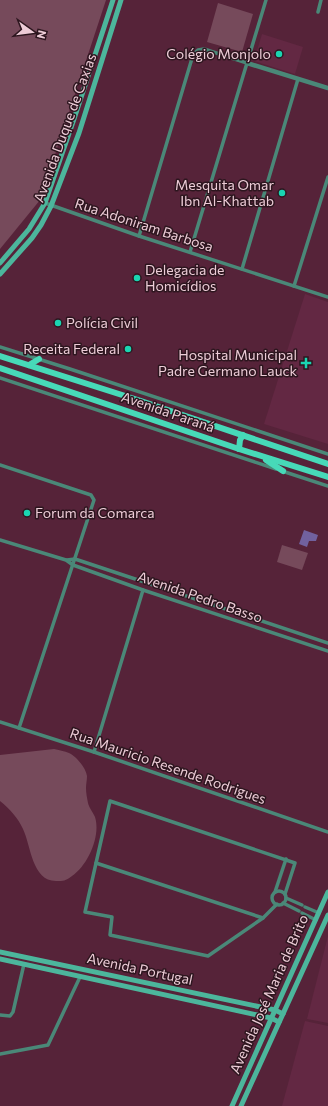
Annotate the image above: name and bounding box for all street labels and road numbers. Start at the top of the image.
street label: Avenida Duque de Caxias [30,51,99,205]
street label: Rua Adoniram Barbosa [73,194,215,255]
street label: Avenida Paraná [119,388,217,435]
street label: Avenida Pedro Basso [135,567,265,626]
street label: Rua Mauricio Resende Rodrigues [68,724,268,807]
street label: Avenida José Maria de Brito [226,912,311,1076]
street label: Avenida Portugal [86,949,194,988]

